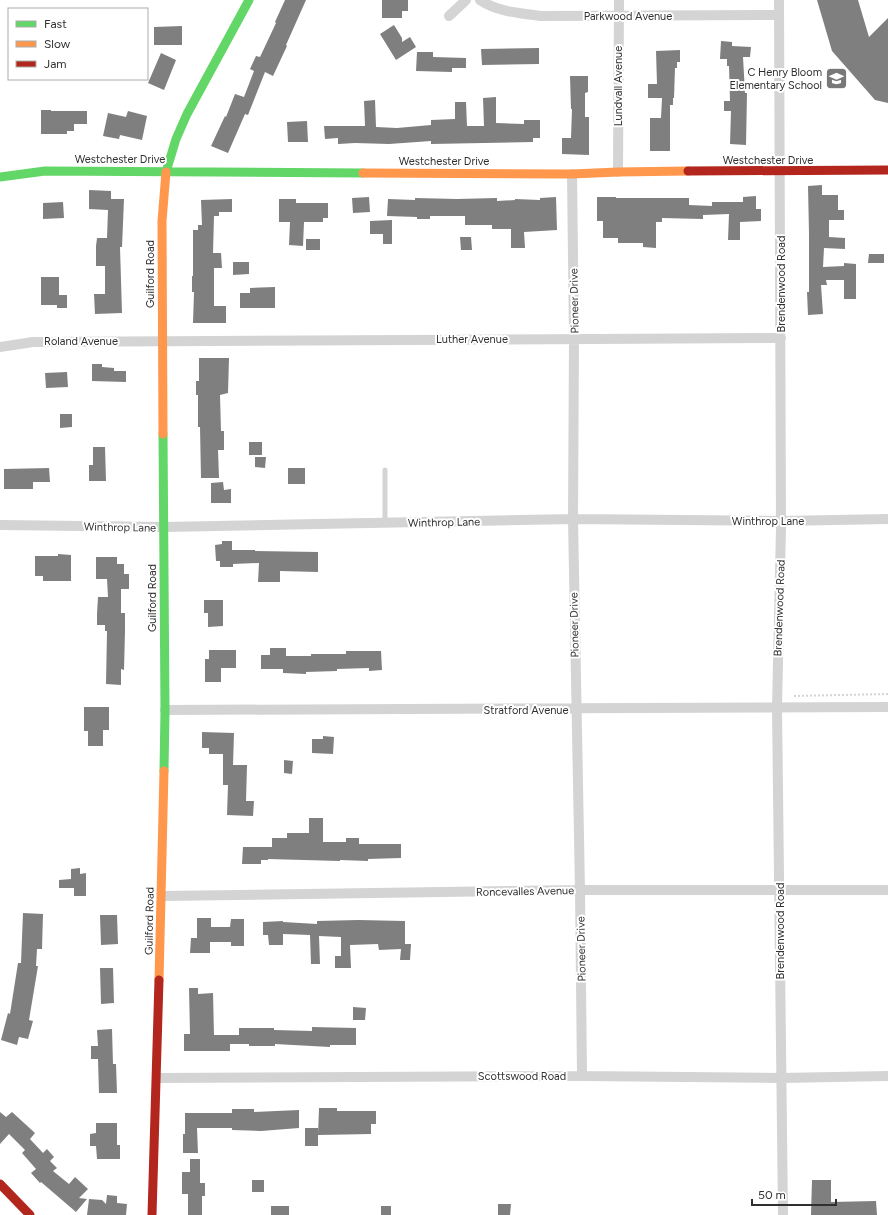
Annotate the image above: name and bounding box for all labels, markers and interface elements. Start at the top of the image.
legend [8,8,148,80]
street label: Parkwood Avenue [584,10,672,23]
text: Fast [44,17,67,31]
text: Slow [44,37,71,51]
street label: Lundvall Avenue [612,46,625,126]
text: Jam [44,57,67,71]
school or university icon: C Henry Bloom Elementary School [824,65,850,91]
place label: C Henry Bloom Elementary School [730,66,822,92]
street label: Westchester Drive [75,153,165,166]
street label: Westchester Drive [723,154,813,167]
street label: Westchester Drive [399,155,489,168]
street label: Brendenwood Road [775,236,788,332]
street label: Guilford Road [144,240,157,308]
street label: Pioneer Drive [567,268,582,334]
street label: Luther Avenue [436,333,508,346]
street label: Roland Avenue [44,335,118,348]
street label: Winthrop Lane [408,515,480,530]
street label: Winthrop Lane [732,515,804,528]
street label: Winthrop Lane [84,520,156,535]
street label: Brendenwood Road [771,559,788,657]
street label: Guilford Road [146,564,159,632]
street label: Pioneer Drive [567,592,582,658]
street label: Stratford Avenue [484,704,568,717]
street label: Brendenwood Road [774,883,787,979]
street label: Roncevalles Avenue [476,884,574,899]
street label: Guilford Road [142,887,157,955]
street label: Pioneer Drive [574,916,589,982]
street label: Scottswood Road [478,1070,566,1083]
scale bar [752,1181,836,1207]
text: 50 m [758,1188,786,1202]

